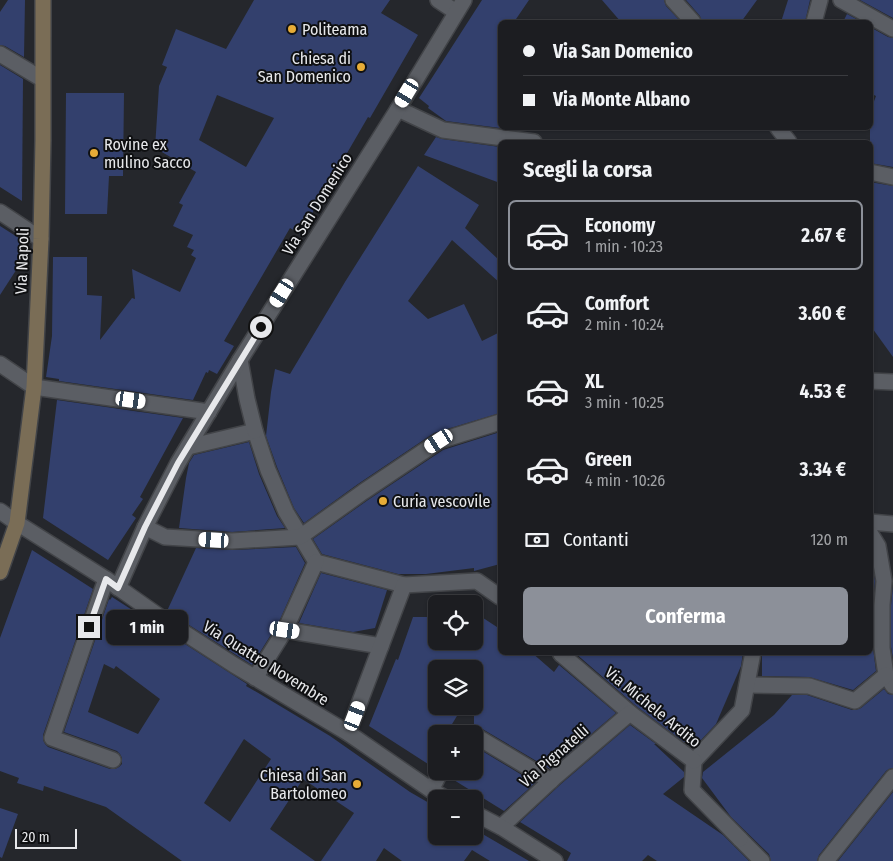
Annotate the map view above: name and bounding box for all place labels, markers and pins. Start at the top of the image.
place label: Politeama [302,20,367,39]
marker: Politeama [286,23,298,35]
place label: Chiesa di San Domenico [258,49,351,86]
marker: Chiesa di San Domenico [355,61,367,73]
place label: Rovine ex mulino Sacco [104,135,191,172]
marker: Rovine ex mulino Sacco [88,147,100,159]
place label: Curia vescovile [393,492,490,511]
marker: Curia vescovile [377,495,389,507]
place label: Chiesa di San Bartolomeo [260,766,347,803]
marker: Chiesa di San Bartolomeo [351,778,363,790]

